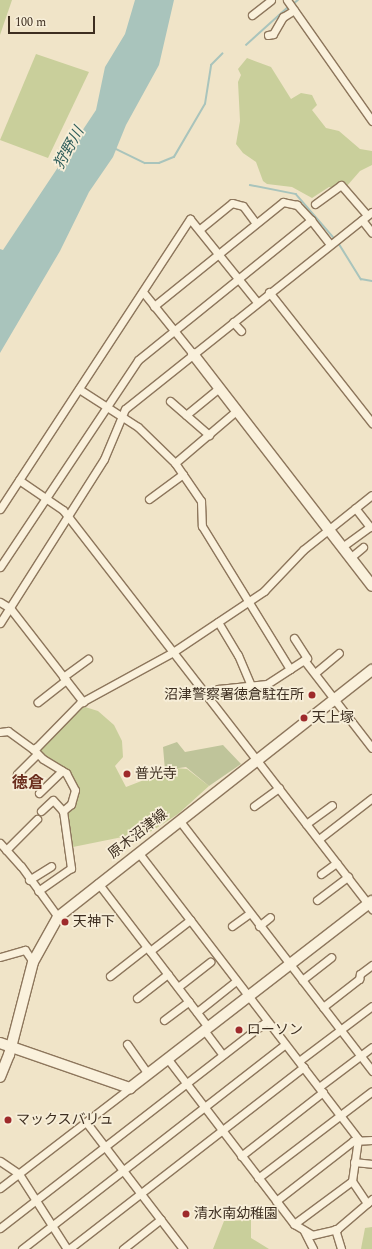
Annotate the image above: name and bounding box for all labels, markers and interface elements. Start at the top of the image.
scale bar [10,8,97,34]
text: 100 m [15,13,46,32]
water label: 狩野川 [50,124,88,172]
place label: 沼津警察署徳倉駐在所 [164,687,304,703]
marker: 沼津警察署徳倉駐在所 [307,690,317,700]
place label: 天上塚 [312,710,354,726]
marker: 天上塚 [299,713,309,723]
place label: 普光寺 [135,766,177,782]
marker: 普光寺 [122,769,132,779]
district label: 徳倉 [12,773,44,793]
street label: 原木沼津線 [105,806,171,862]
place label: 天神下 [73,914,115,930]
marker: 天神下 [60,917,70,927]
place label: ローソン [247,1022,303,1038]
marker: ローソン [234,1025,244,1035]
place label: マックスバリュ [16,1112,114,1128]
marker: マックスバリュ [3,1115,13,1125]
place label: 清水南幼稚園 [194,1206,278,1222]
marker: 清水南幼稚園 [181,1209,191,1219]

